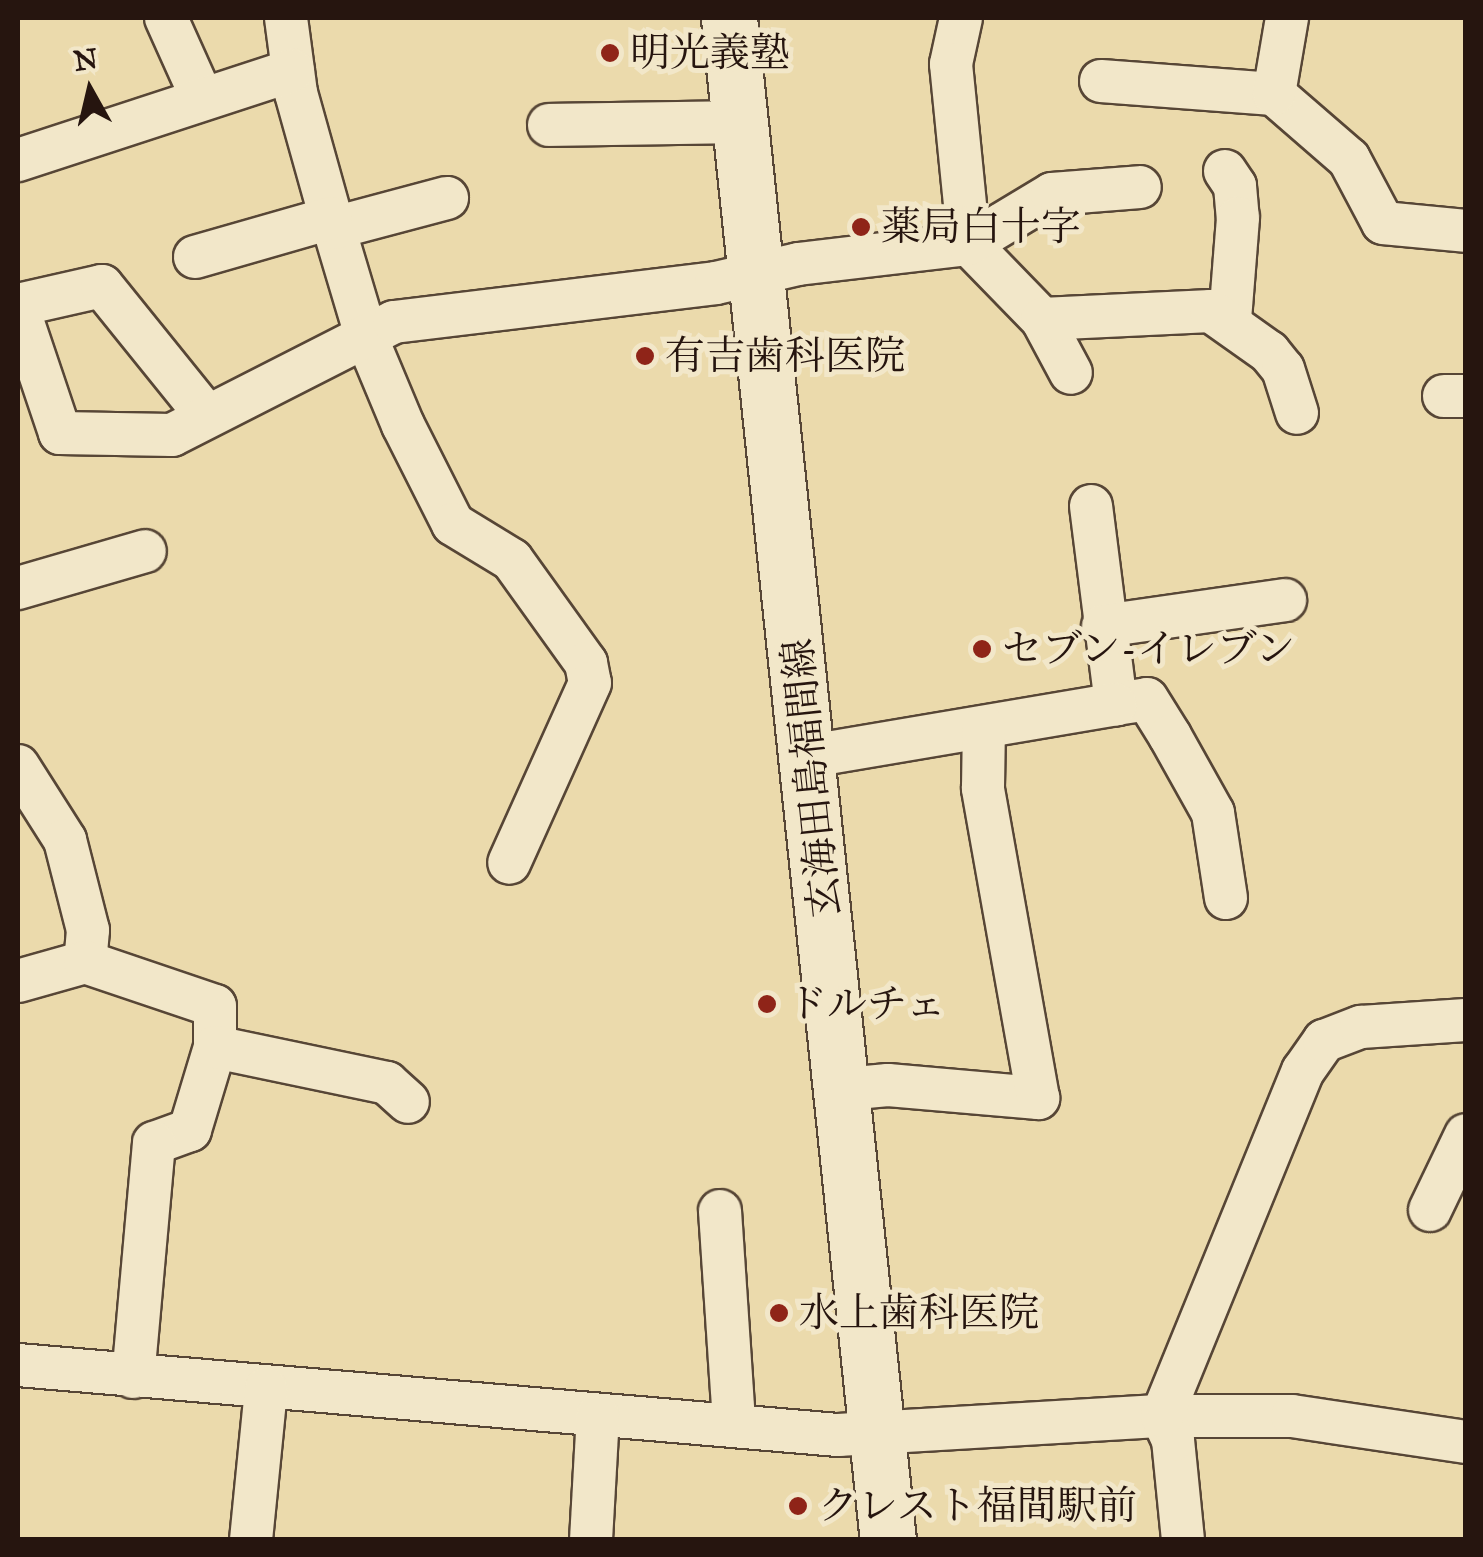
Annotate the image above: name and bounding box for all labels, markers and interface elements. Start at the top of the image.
place label: 明光義塾 [630,29,790,77]
north arrow [40,40,140,140]
text: N [72,41,100,79]
marker: 明光義塾 [599,42,621,64]
place label: 薬局白十字 [881,203,1081,251]
marker: 薬局白十字 [850,216,872,238]
place label: 有吉歯科医院 [665,332,905,380]
marker: 有吉歯科医院 [634,345,656,367]
place label: セブン-イレブン [1002,625,1298,673]
street label: 玄海田島福間線 [773,636,851,920]
marker: セブン-イレブン [971,638,993,660]
place label: ドルチェ [787,980,947,1028]
marker: ドルチェ [756,993,778,1015]
place label: 水上歯科医院 [799,1289,1039,1337]
marker: 水上歯科医院 [768,1302,790,1324]
place label: クレスト福間駅前 [818,1482,1138,1530]
marker: クレスト福間駅前 [787,1495,809,1517]

